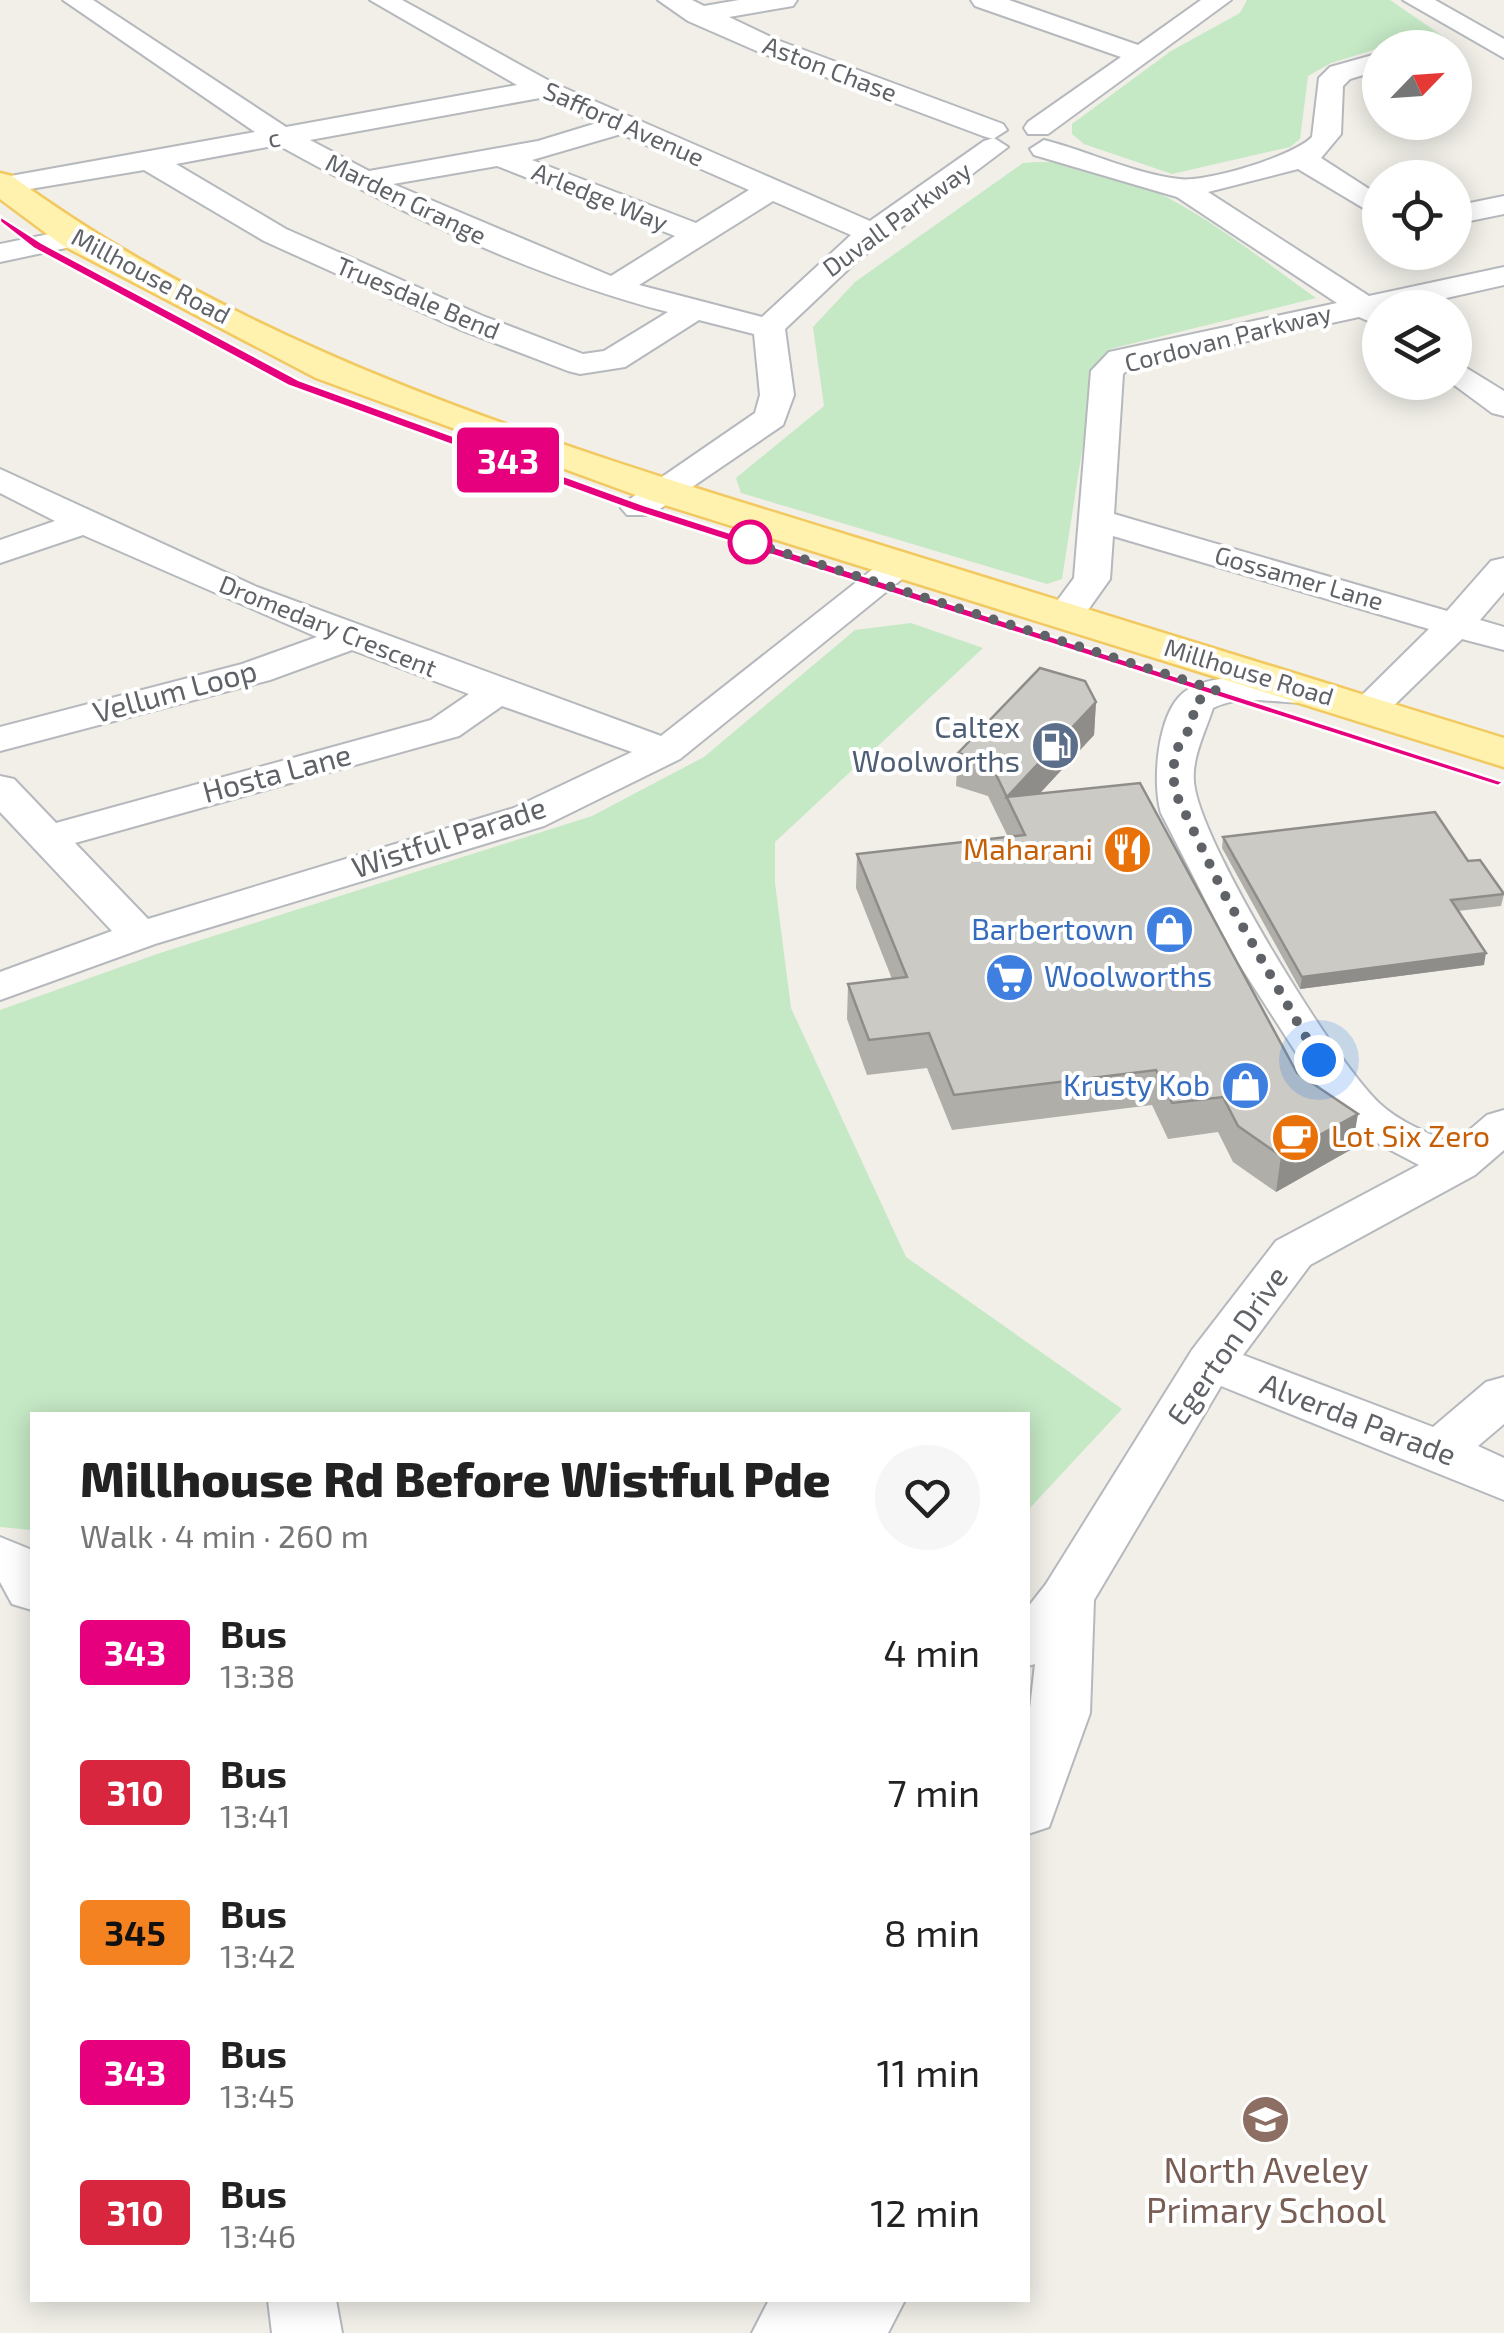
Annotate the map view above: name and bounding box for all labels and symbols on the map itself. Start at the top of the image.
street label: Aston Chase [759,29,901,107]
north arrow [1362,30,1472,140]
street label: Safford Avenue [540,74,709,172]
street label: c [265,121,282,153]
street label: Marden Grange [321,146,491,250]
street label: Duvall Parkway [816,154,976,282]
street label: Arledge Way [528,155,673,237]
street label: Millhouse Road [67,221,236,329]
street label: Truesdale Bend [332,249,505,345]
street label: Cordovan Parkway [1121,297,1334,377]
line badge: 343 [450,428,566,492]
unlabelled marker [729,521,771,563]
street label: Gossamer Lane [1212,539,1387,615]
street label: Dromedary Crescent [215,568,441,682]
street label: Millhouse Road [1161,631,1337,711]
street label: Vellum Loop [89,651,260,729]
place label: Caltex Woolworths [852,708,1020,778]
fuel station icon: Caltex Woolworths [1029,719,1081,771]
street label: Hosta Lane [198,735,355,809]
street label: Wistful Parade [347,788,550,884]
restaurant icon: Maharani [1102,824,1154,876]
place label: Maharani [963,830,1093,866]
shop icon: Barbertown [1143,904,1195,956]
place label: Barbertown [971,910,1134,946]
supermarket icon: Woolworths [983,951,1035,1003]
place label: Woolworths [1044,957,1212,993]
your location [1294,1035,1344,1085]
shop icon: Krusty Kob [1219,1060,1271,1112]
place label: Krusty Kob [1063,1066,1210,1102]
cafe icon: Lot Six Zero [1270,1111,1322,1163]
place label: Lot Six Zero [1331,1117,1490,1153]
street label: Egerton Drive [1158,1259,1294,1431]
street label: Alverda Parade [1256,1364,1462,1472]
school or university icon: North Aveley Primary School [1240,2093,1292,2145]
place label: North Aveley Primary School [1146,2148,1387,2230]

